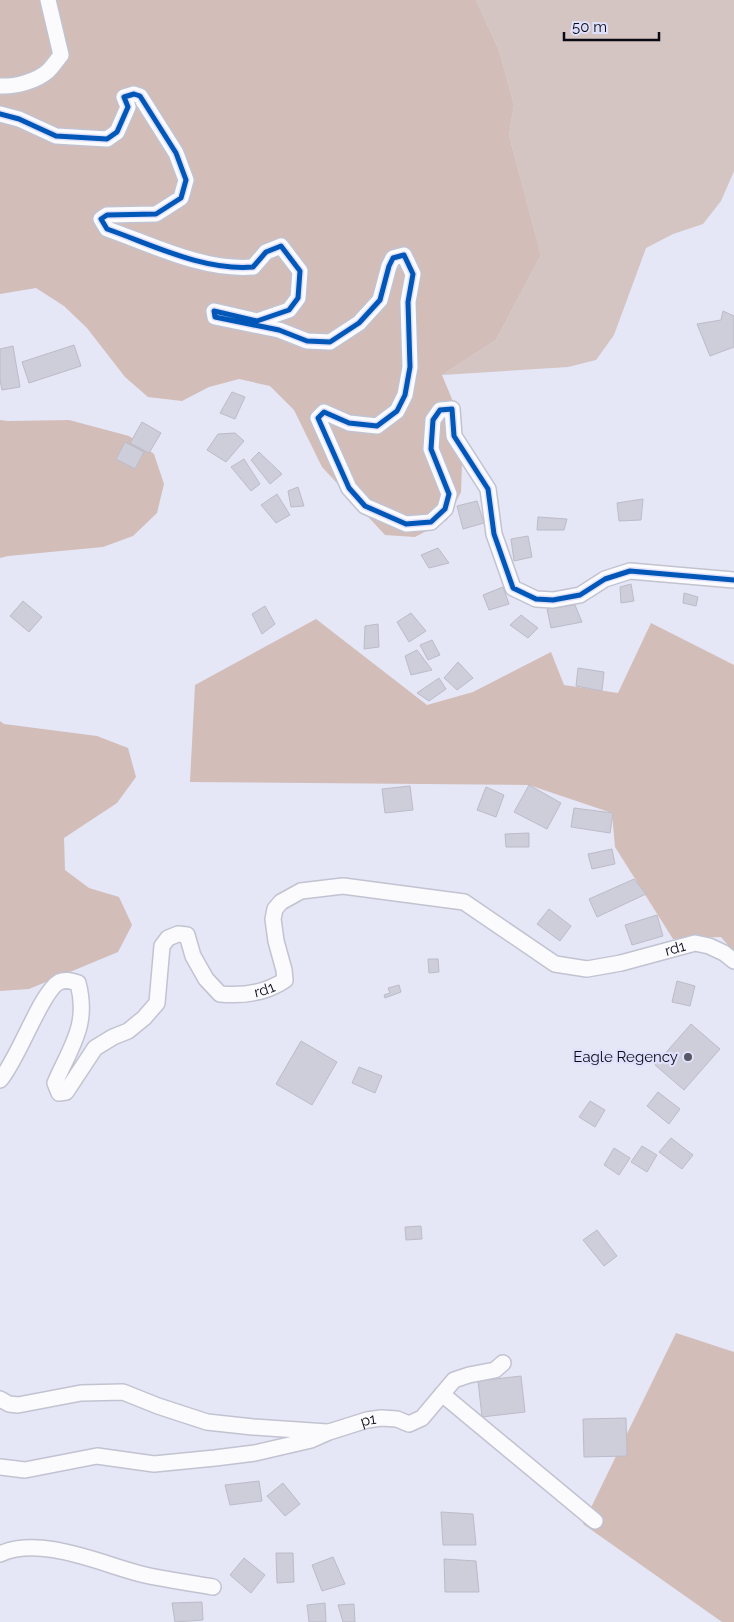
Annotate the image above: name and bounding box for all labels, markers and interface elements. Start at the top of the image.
scale bar [564,10,659,42]
text: 50 m [572,18,607,36]
street label: rd1 [663,937,688,960]
street label: rd1 [252,978,278,1001]
place label: Eagle Regency [573,1048,678,1066]
marker: Eagle Regency [682,1051,694,1063]
street label: p1 [358,1410,378,1431]

